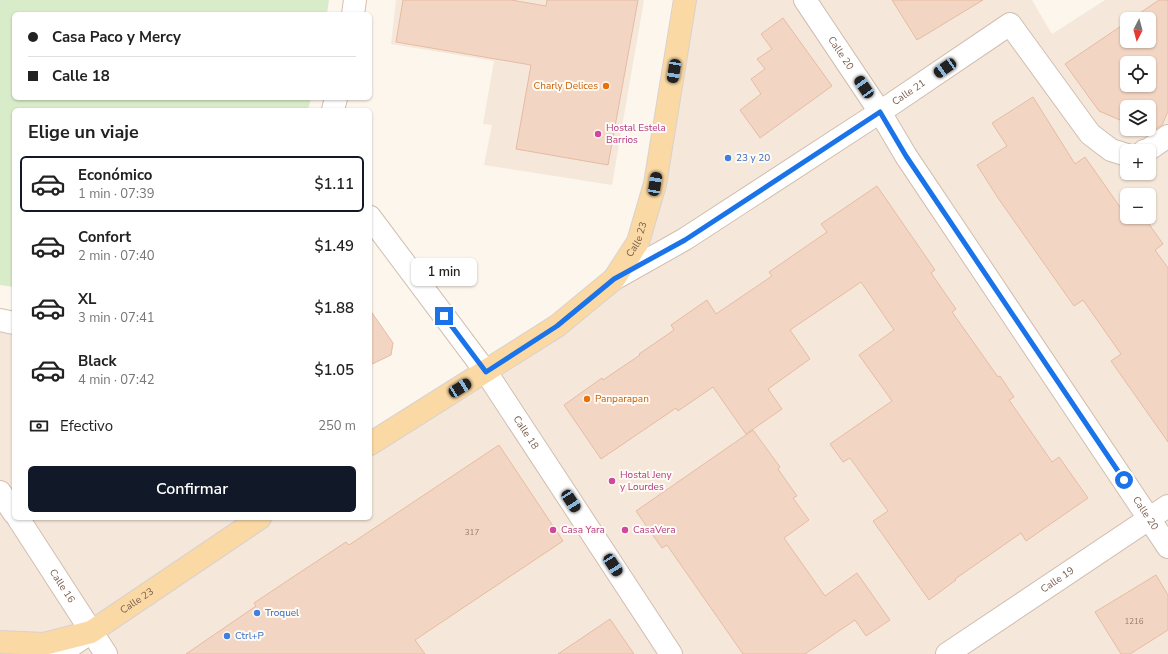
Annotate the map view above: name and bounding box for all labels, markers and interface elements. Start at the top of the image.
north arrow [1120,12,1156,48]
map controls [1120,12,1156,224]
text: Casa Paco y Mercy [52,27,181,47]
street label: Calle 20 [824,34,857,73]
car [932,56,958,80]
button: locate [1120,56,1156,92]
car [666,58,682,84]
text: Calle 18 [52,66,110,86]
car [852,74,876,100]
street label: Calle 21 [889,76,928,109]
place label: Charly Delices [533,79,598,93]
marker: Charly Delices [601,81,611,91]
button: layers [1120,100,1156,136]
text: Elige un viaje [28,120,139,144]
place label: Hostal Estela Barrios [606,121,666,147]
marker: Hostal Estela Barrios [593,129,603,139]
button: + [1120,144,1156,180]
place label: 23 y 20 [736,151,770,165]
marker: 23 y 20 [723,153,733,163]
text: Económico [78,165,152,185]
icon: car [30,166,66,202]
car [647,171,663,197]
text: $1.11 [314,174,354,194]
text: 1 min · 07:39 [78,185,154,203]
button: − [1120,188,1156,224]
street label: Calle 23 [623,220,651,260]
text: Confort [78,227,131,247]
icon: car [30,228,66,264]
text: $1.49 [314,236,354,256]
text: 2 min · 07:40 [78,247,154,265]
callout: 1 min [411,258,477,286]
text: 1 min [427,263,461,281]
text: XL [78,289,97,309]
icon: car [30,290,66,326]
text: $1.88 [314,298,354,318]
route end [435,307,453,325]
text: 3 min · 07:41 [78,309,154,327]
text: Black [78,351,116,371]
icon: car [30,352,66,388]
text: $1.05 [314,360,354,380]
text: 4 min · 07:42 [78,371,154,389]
car [447,377,473,399]
place label: Panparapan [595,392,649,406]
marker: Panparapan [582,394,592,404]
street label: Calle 18 [510,413,542,452]
icon: cash [28,415,50,437]
text: Efectivo [60,416,113,436]
text: 250 m [318,417,356,435]
button: Confirmar [28,466,356,512]
place label: Hostal Jeny y Lourdes [620,468,672,494]
route start [1115,471,1133,489]
marker: Hostal Jeny y Lourdes [607,476,617,486]
car [559,488,583,514]
street label: Calle 20 [1129,494,1162,533]
place label: Casa Yara [561,523,605,537]
place label: CasaVera [633,523,675,537]
marker: Casa Yara [548,525,558,535]
marker: CasaVera [620,525,630,535]
house number: 317 [465,527,479,538]
car [601,552,625,578]
street label: Calle 19 [1038,564,1077,596]
street label: Calle 16 [46,566,78,606]
street label: Calle 23 [117,585,157,617]
place label: Troquel [265,606,299,620]
marker: Troquel [252,608,262,618]
house number: 1216 [1124,616,1144,627]
place label: Ctrl+P [235,629,265,643]
marker: Ctrl+P [222,631,232,641]

